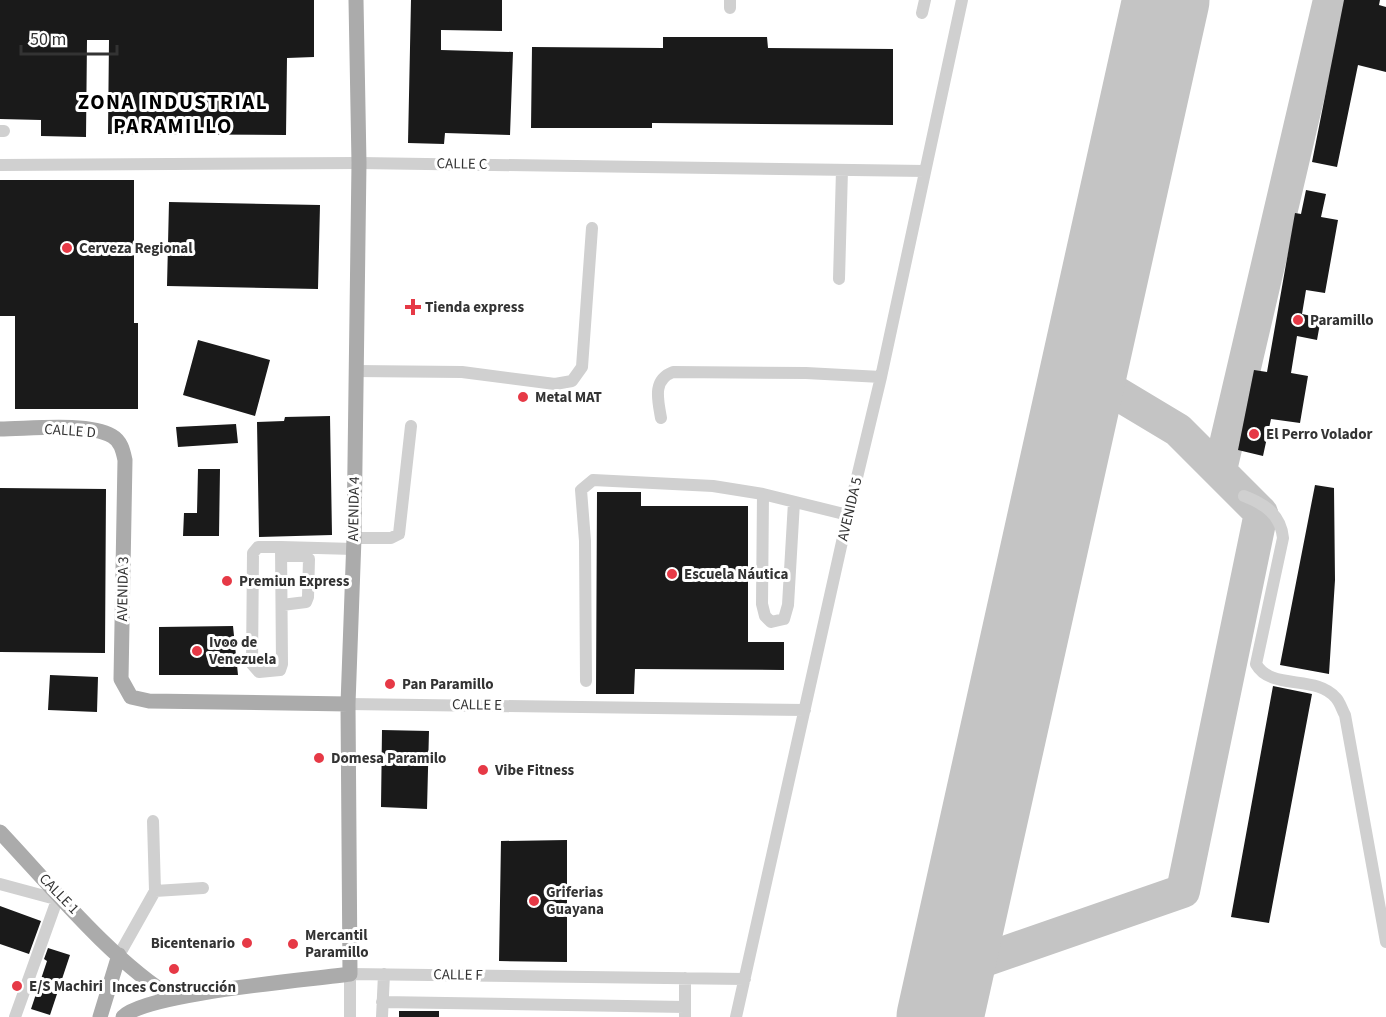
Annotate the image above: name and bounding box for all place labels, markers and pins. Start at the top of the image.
place label: Cerveza Regional [79,238,193,259]
marker: Cerveza Regional [60,241,74,255]
place label: Tienda express [425,297,524,318]
marker: Tienda express [406,300,420,314]
place label: Paramillo [1310,310,1374,331]
marker: Paramillo [1291,313,1305,327]
place label: Metal MAT [535,387,602,408]
marker: Metal MAT [516,390,530,404]
place label: El Perro Volador [1266,424,1373,445]
marker: El Perro Volador [1247,427,1261,441]
place label: Escuela Náutica [684,564,789,585]
marker: Escuela Náutica [665,567,679,581]
place label: Premiun Express [239,571,350,592]
marker: Premiun Express [220,574,234,588]
place label: Ivoo de Venezuela [208,632,276,670]
marker: Ivoo de Venezuela [190,644,204,658]
place label: Pan Paramillo [402,674,494,695]
marker: Pan Paramillo [383,677,397,691]
place label: Domesa Paramilo [331,748,446,769]
marker: Domesa Paramilo [312,751,326,765]
place label: Vibe Fitness [494,760,575,781]
marker: Vibe Fitness [476,763,490,777]
place label: Griferias Guayana [546,882,604,920]
marker: Griferias Guayana [527,894,541,908]
place label: Mercantil Paramillo [305,925,369,963]
place label: Bicentenario [151,933,235,954]
marker: Bicentenario [240,936,254,950]
marker: Mercantil Paramillo [286,937,300,951]
marker: Inces Construcción [167,962,181,976]
place label: E/S Machiri [29,976,103,997]
place label: Inces Construcción [112,977,236,998]
marker: E/S Machiri [10,979,24,993]

